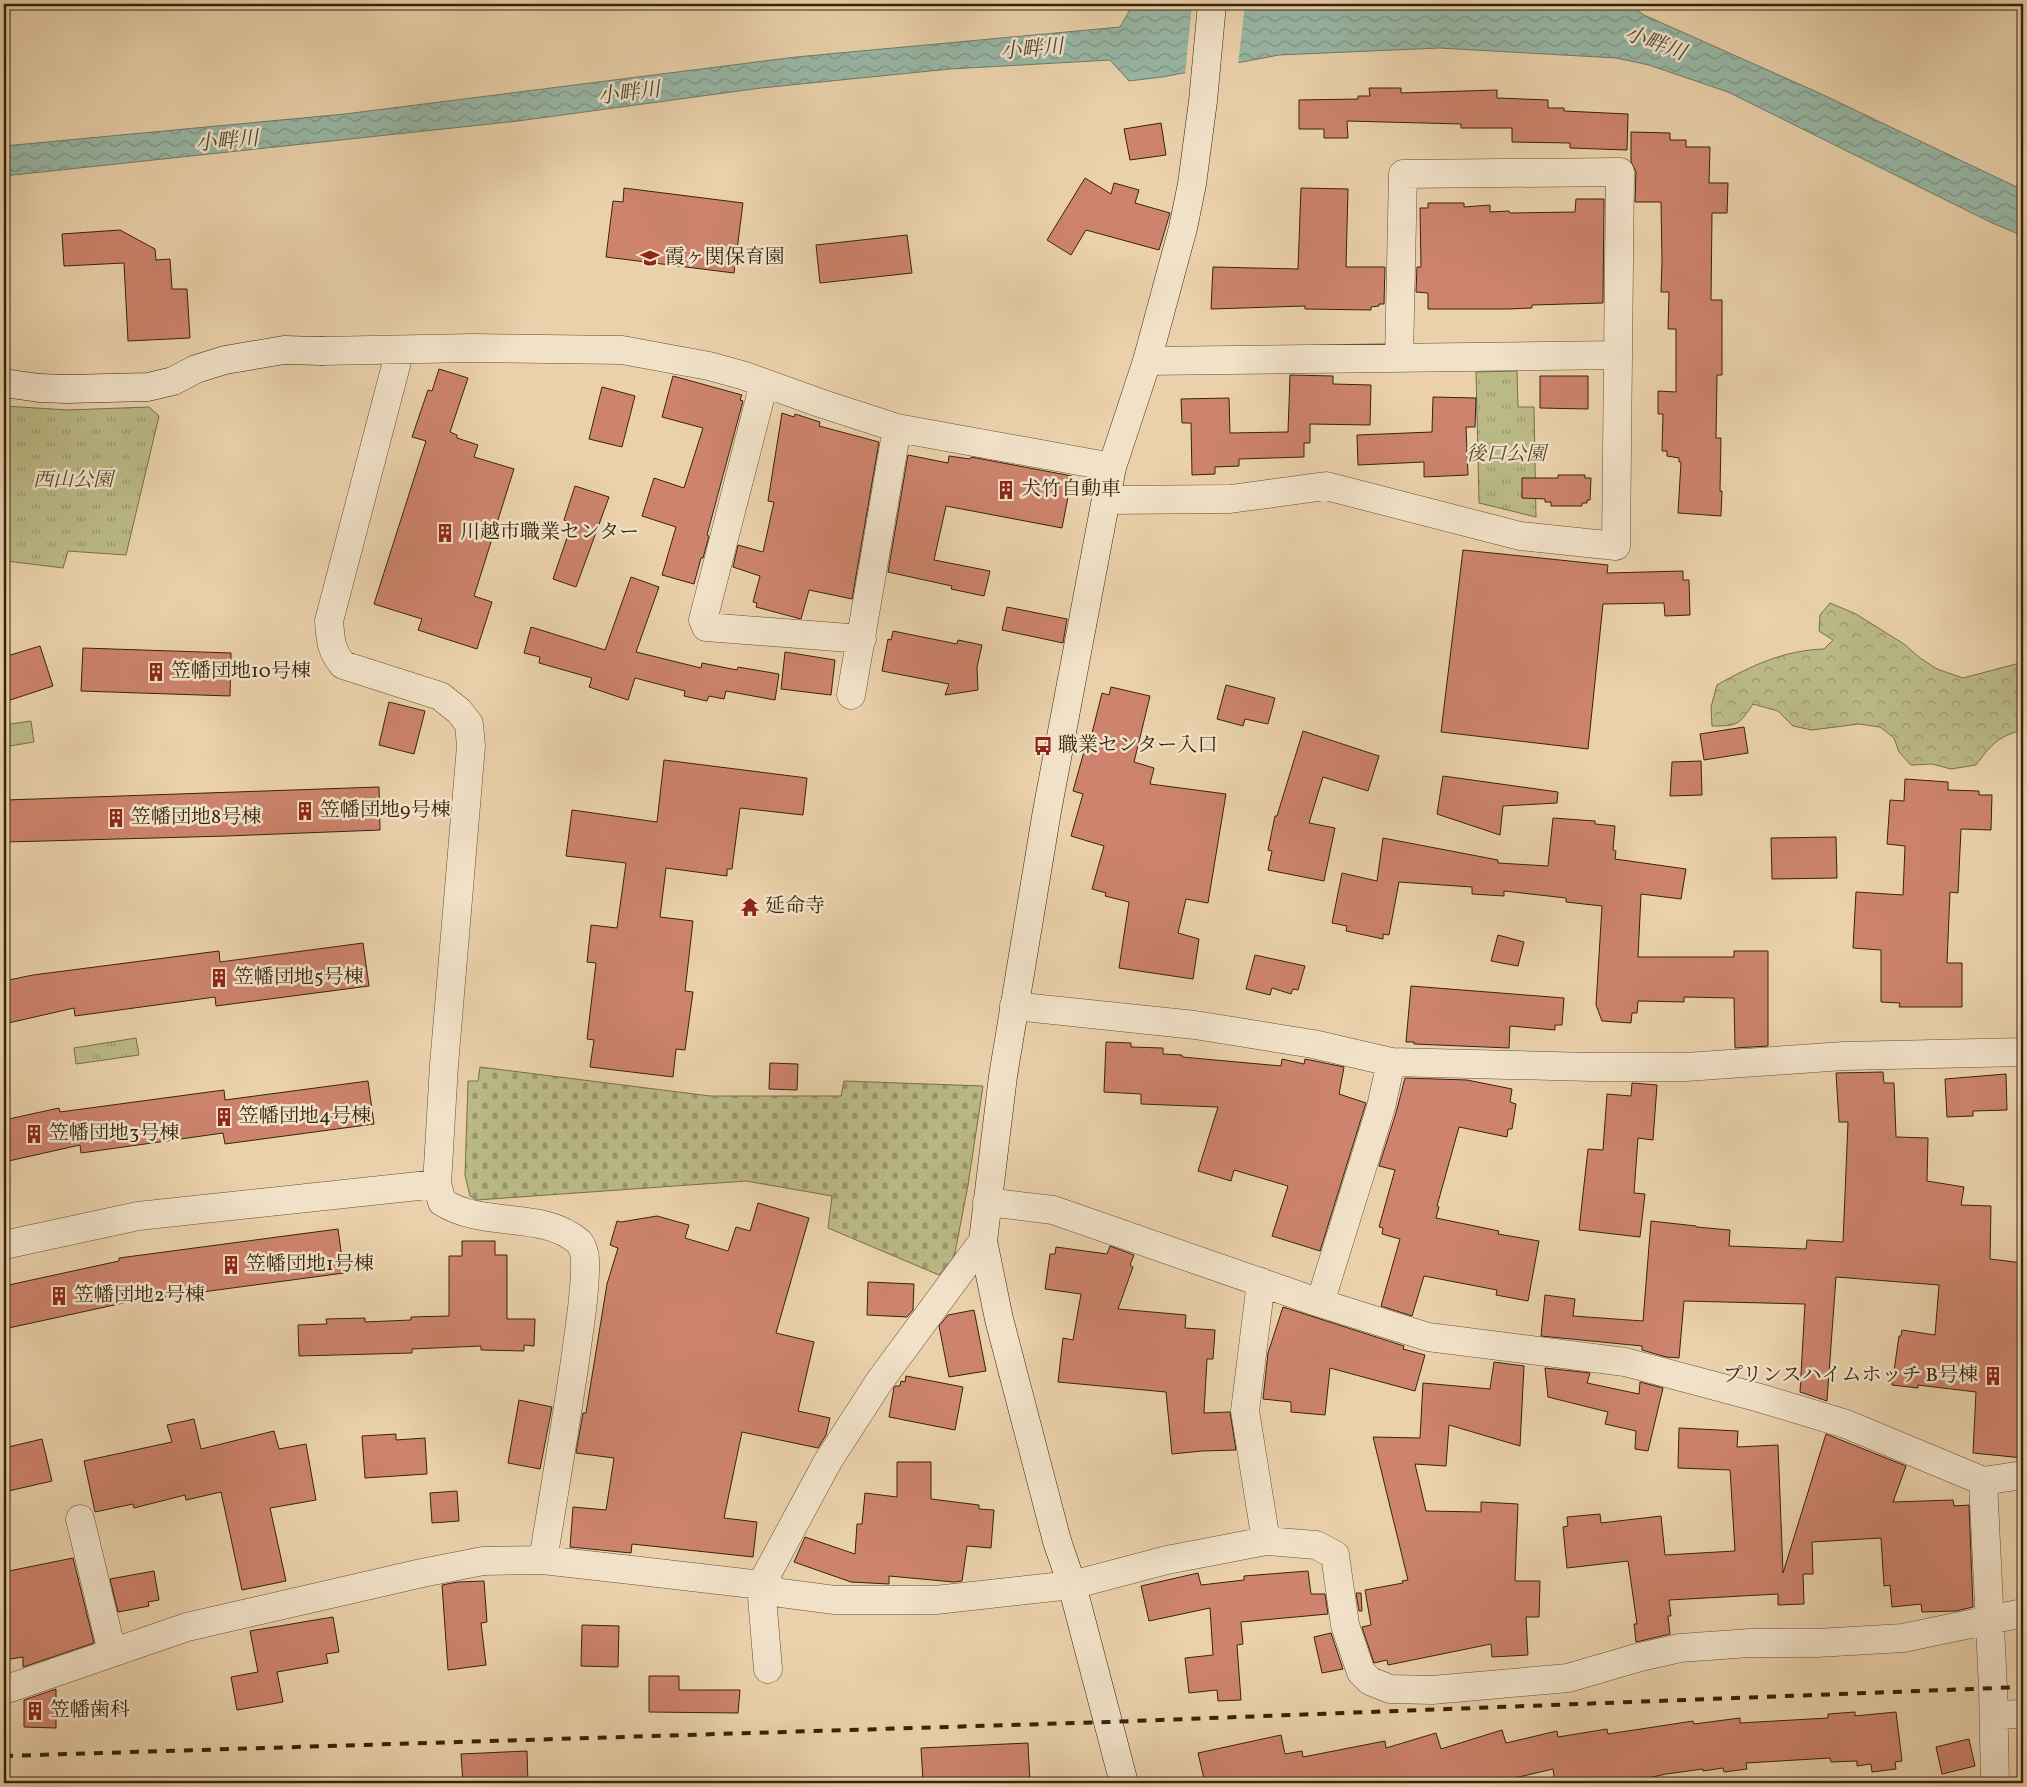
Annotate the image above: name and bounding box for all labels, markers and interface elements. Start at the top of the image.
water label: 小畔川 [1620,20,1691,69]
water label: 小畔川 [999,33,1067,67]
water label: 小畔川 [596,76,664,112]
water label: 小畔川 [194,125,262,159]
place label: 霞ヶ関保育園 [665,244,785,272]
school or university icon: 霞ヶ関保育園 [639,247,661,269]
park label: 後口公園 [1466,441,1549,469]
park label: 西山公園 [33,467,116,495]
place label: 犬竹自動車 [1021,476,1121,504]
building icon: 犬竹自動車 [995,479,1017,501]
place label: 川越市職業センター [460,519,639,547]
building icon: 川越市職業センター [434,522,456,544]
place label: 笠幡団地10号棟 [171,658,311,686]
building icon: 笠幡団地10号棟 [145,661,167,683]
place label: 職業センター入口 [1058,732,1217,760]
bus stop icon: 職業センター入口 [1032,735,1054,757]
place label: 笠幡団地9号棟 [320,797,450,825]
building icon: 笠幡団地9号棟 [294,800,316,822]
place label: 笠幡団地8号棟 [131,804,261,832]
building icon: 笠幡団地8号棟 [105,807,127,829]
place label: 延命寺 [765,893,825,921]
temple icon: 延命寺 [739,896,761,918]
place label: 笠幡団地5号棟 [234,964,364,992]
building icon: 笠幡団地5号棟 [208,967,230,989]
place label: 笠幡団地4号棟 [239,1103,371,1131]
building icon: 笠幡団地4号棟 [213,1106,235,1128]
place label: 笠幡団地3号棟 [49,1120,179,1148]
building icon: 笠幡団地3号棟 [23,1123,45,1145]
place label: 笠幡団地1号棟 [246,1251,374,1279]
building icon: 笠幡団地1号棟 [220,1254,242,1276]
place label: 笠幡団地2号棟 [74,1282,205,1310]
building icon: 笠幡団地2号棟 [48,1285,70,1307]
place label: プリンスハイムホッチ B号棟 [1723,1362,1978,1390]
building icon: プリンスハイムホッチ B号棟 [1982,1365,2004,1387]
place label: 笠幡歯科 [50,1697,130,1725]
building icon: 笠幡歯科 [24,1700,46,1722]

